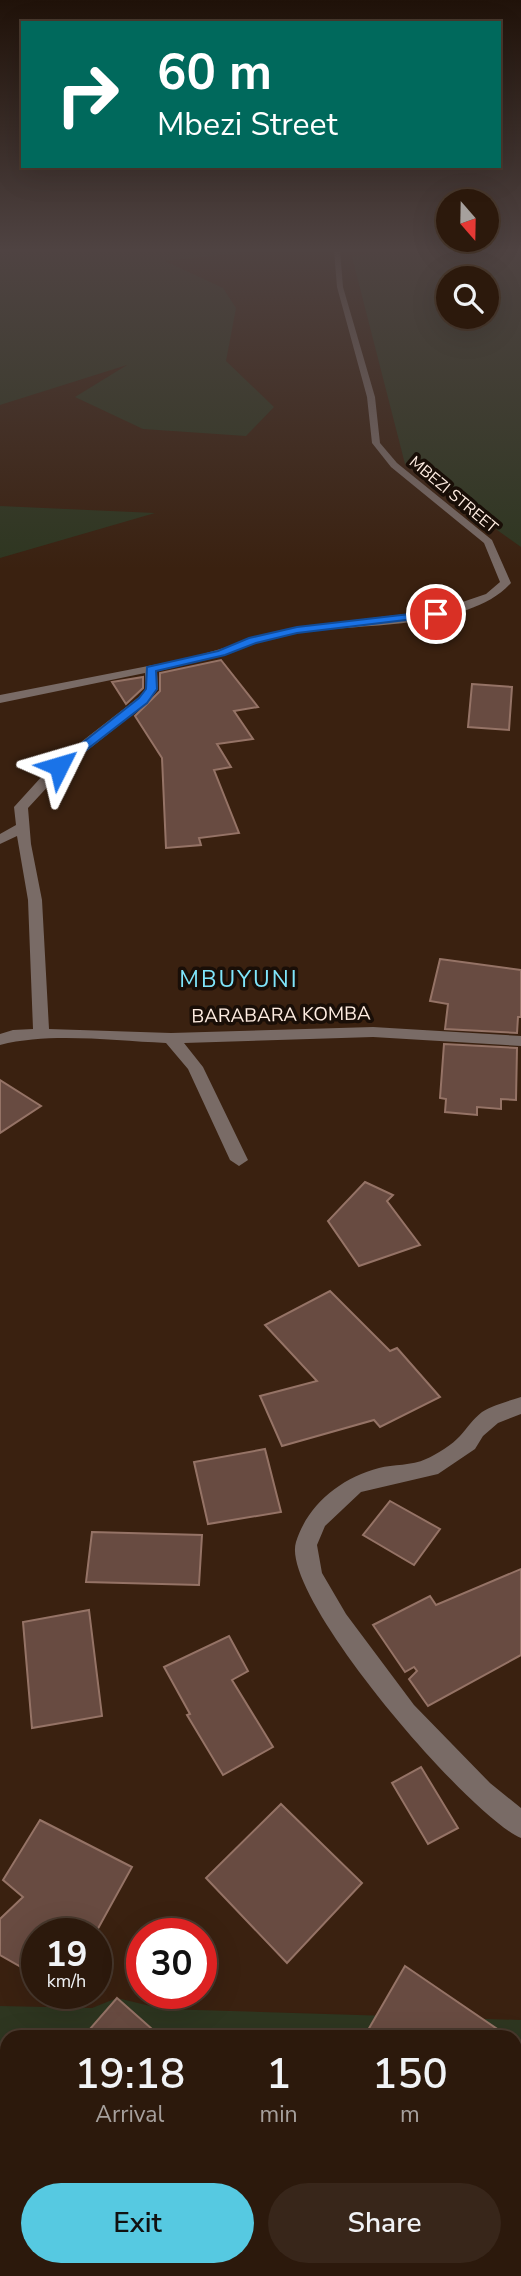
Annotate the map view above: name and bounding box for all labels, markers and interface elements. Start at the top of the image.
text: 60 m [157,39,272,106]
icon: right [42,49,133,140]
text: Mbezi Street [157,103,338,146]
north arrow [436,189,499,252]
map controls [436,189,499,329]
button: search [436,266,499,329]
street label: MBEZI STREET [404,451,503,539]
pin [406,584,466,644]
icon: arrive [417,595,455,633]
position arrow [22,729,96,803]
district label: MBUYUNI [179,964,299,995]
street label: BARABARA KOMBA [191,1000,371,1030]
speed limit sign: 30 [126,1918,217,2009]
text: 19 [45,1931,88,1978]
text: km/h [47,1969,86,1993]
text: 19:18 [74,2046,185,2103]
text: 1 [266,2046,291,2103]
text: 150 [372,2046,448,2103]
text: Arrival [95,2099,164,2130]
text: min [260,2099,298,2130]
text: m [400,2099,420,2130]
button: Exit [21,2183,254,2263]
button: Share [268,2183,501,2263]

